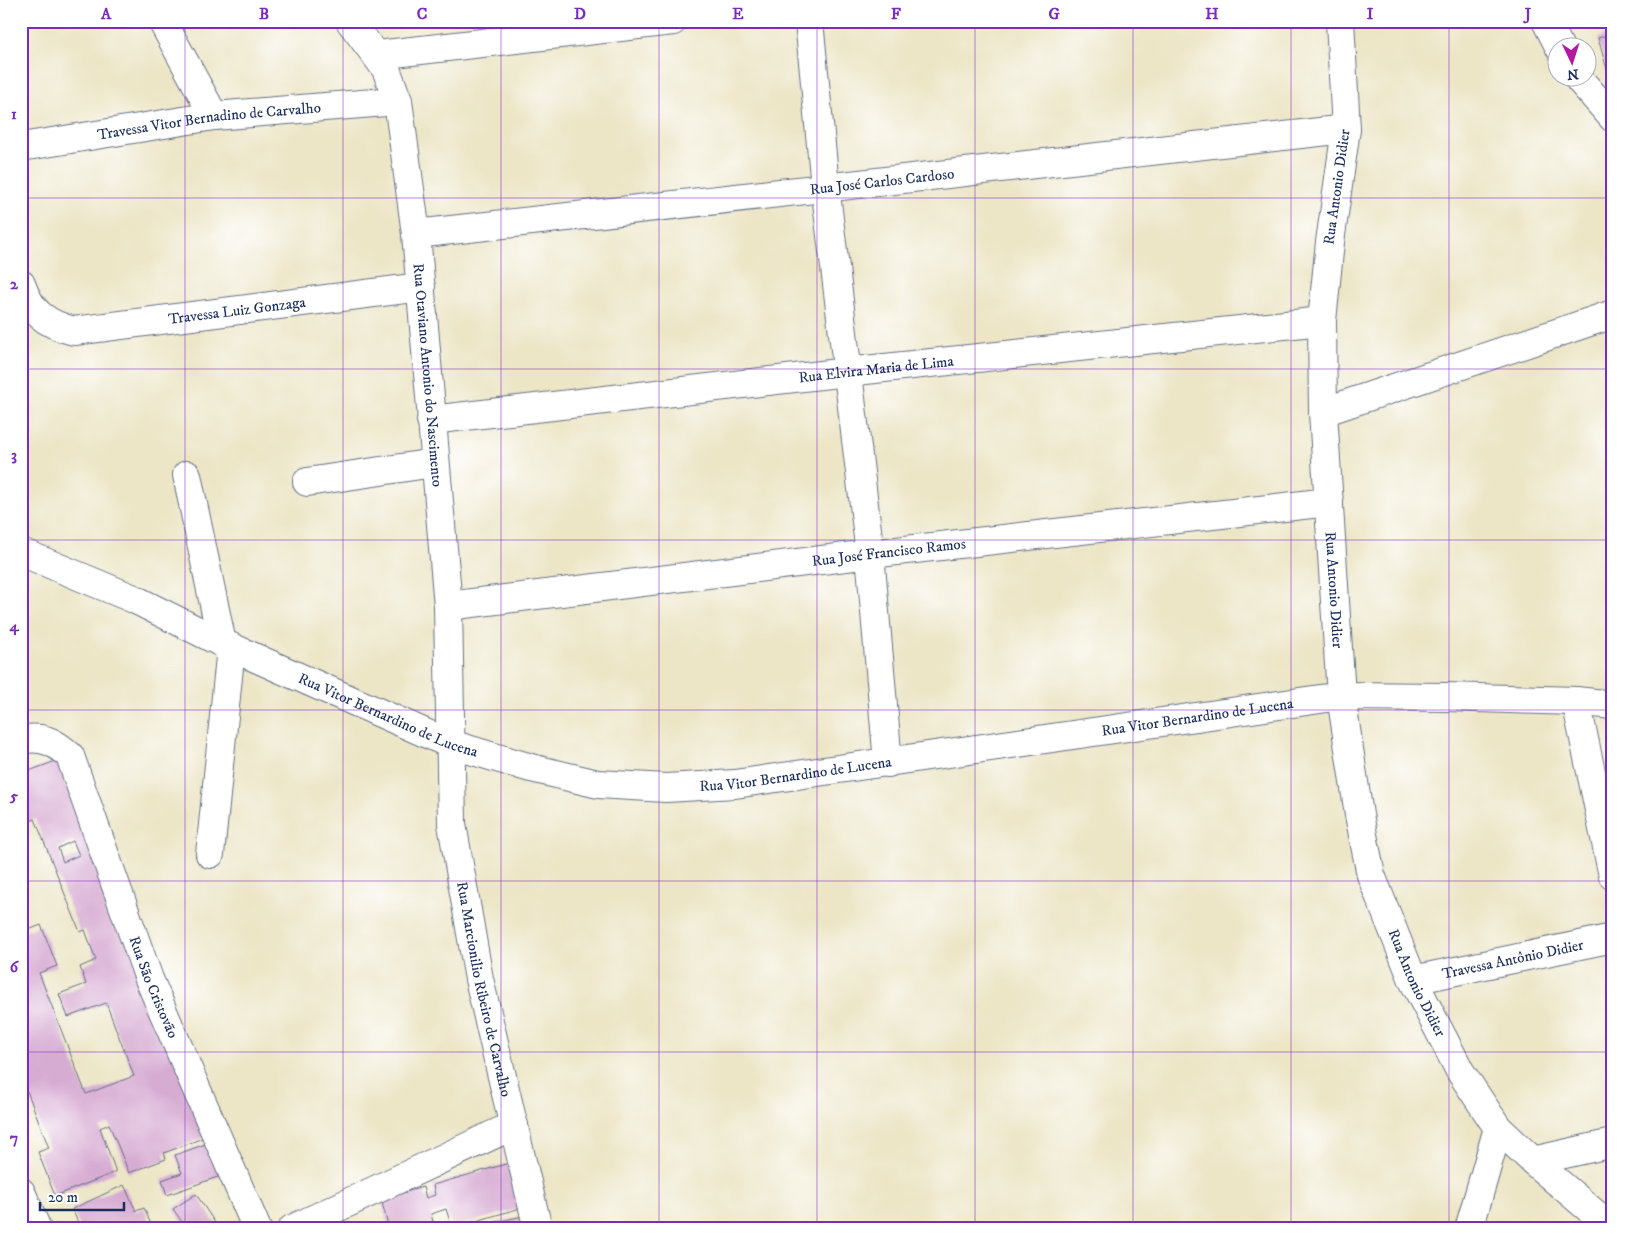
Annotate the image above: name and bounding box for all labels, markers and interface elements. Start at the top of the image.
text: A [100,4,112,24]
text: B [259,4,269,24]
text: C [417,4,427,24]
text: D [574,4,586,24]
text: E [732,4,744,24]
text: F [891,4,901,24]
text: G [1048,4,1060,24]
text: H [1205,4,1219,24]
text: I [1367,4,1374,24]
text: J [1523,4,1532,24]
north arrow [1546,38,1596,88]
text: N [1566,65,1579,83]
street label: Travessa Vitor Bernadino de Carvalho [96,98,322,144]
text: 1 [11,104,17,124]
street label: Rua Antonio Didier [1319,128,1355,246]
street label: Rua José Carlos Cardoso [809,164,955,199]
street label: Rua Otaviano Antonio do Nascimento [409,262,447,488]
text: 2 [10,274,19,294]
street label: Travessa Luiz Gonzaga [167,292,307,328]
street label: Rua Elvira Maria de Lima [797,351,955,387]
text: 3 [11,445,17,465]
street label: Rua Antonio Didier [1321,531,1347,649]
street label: Rua José Francisco Ramos [811,534,967,571]
text: 4 [8,616,19,636]
street label: Rua Vitor Bernardino de Lucena [295,669,481,761]
street label: Rua Vitor Bernardino de Lucena [1100,693,1295,740]
street label: Rua Vitor Bernardino de Lucena [699,752,893,796]
text: 5 [9,786,18,806]
street label: Rua Marcionilio Ribeiro de Carvalho [453,880,516,1099]
street label: Rua Antonio Didier [1384,926,1450,1040]
street label: Rua São Cristovão [125,933,183,1041]
street label: Travessa Antônio Didier [1440,935,1586,983]
text: 6 [10,957,20,977]
text: 7 [10,1128,18,1148]
scale bar [40,1180,124,1212]
text: 20 m [48,1188,78,1207]

